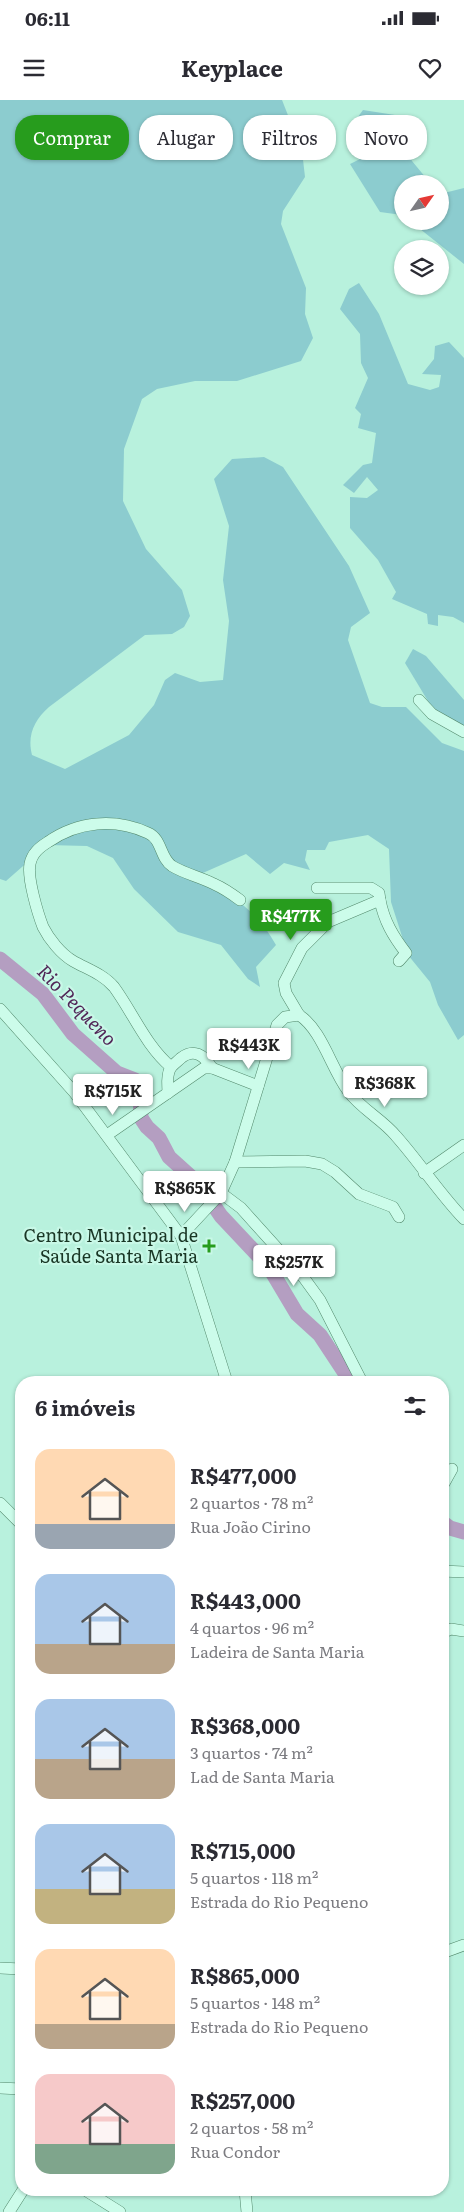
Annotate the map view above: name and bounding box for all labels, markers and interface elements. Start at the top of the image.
text: 06:11 [25,4,70,32]
text: Keyplace [181,51,283,84]
icon: menu [20,54,48,82]
icon: heart [416,54,444,82]
chip: Comprar [15,115,129,160]
chip: Alugar [139,115,233,160]
chip: Filtros [243,115,336,160]
chip: Novo [346,115,427,160]
north arrow [394,175,449,230]
map controls [394,175,449,295]
button: layers [394,240,449,295]
pin: R$477K [250,898,332,941]
text: R$477K [261,903,321,927]
water label: Rio Pequeno [32,957,124,1051]
pin: R$443K [208,1028,290,1070]
text: R$443K [218,1032,280,1056]
pin: R$368K [344,1066,426,1108]
text: R$368K [354,1070,416,1094]
pin: R$715K [72,1074,154,1116]
text: R$715K [84,1078,142,1102]
pin: R$865K [144,1170,226,1213]
text: R$865K [154,1175,216,1199]
place label: Centro Municipal de Saúde Santa Maria [23,1221,198,1269]
marker: Centro Municipal de Saúde Santa Maria [202,1239,216,1253]
pin: R$257K [253,1244,335,1287]
text: R$257K [264,1249,324,1273]
text: 6 imóveis [35,1391,135,1422]
icon: filters [401,1392,429,1420]
text: R$477,000 [190,1459,296,1490]
icon: home [75,1469,135,1529]
text: 2 quartos · 78 m² [190,1490,313,1514]
text: Rua João Cirino [190,1514,311,1538]
text: R$443,000 [190,1584,301,1615]
icon: home [75,1594,135,1654]
text: 4 quartos · 96 m² [190,1615,314,1639]
text: Ladeira de Santa Maria [190,1639,364,1663]
text: R$368,000 [190,1709,300,1740]
icon: home [75,1719,135,1779]
text: 3 quartos · 74 m² [190,1740,313,1764]
text: Lad de Santa Maria [190,1764,335,1788]
text: R$715,000 [190,1834,296,1865]
icon: home [75,1844,135,1904]
text: 5 quartos · 118 m² [190,1865,318,1889]
text: Estrada do Rio Pequeno [190,1889,368,1913]
text: R$865,000 [190,1959,300,1990]
icon: home [75,1969,135,2029]
text: 5 quartos · 148 m² [190,1990,320,2014]
text: Estrada do Rio Pequeno [190,2014,368,2038]
text: R$257,000 [190,2084,295,2115]
icon: home [75,2094,135,2154]
text: 2 quartos · 58 m² [190,2115,313,2139]
text: Rua Condor [190,2139,280,2163]

